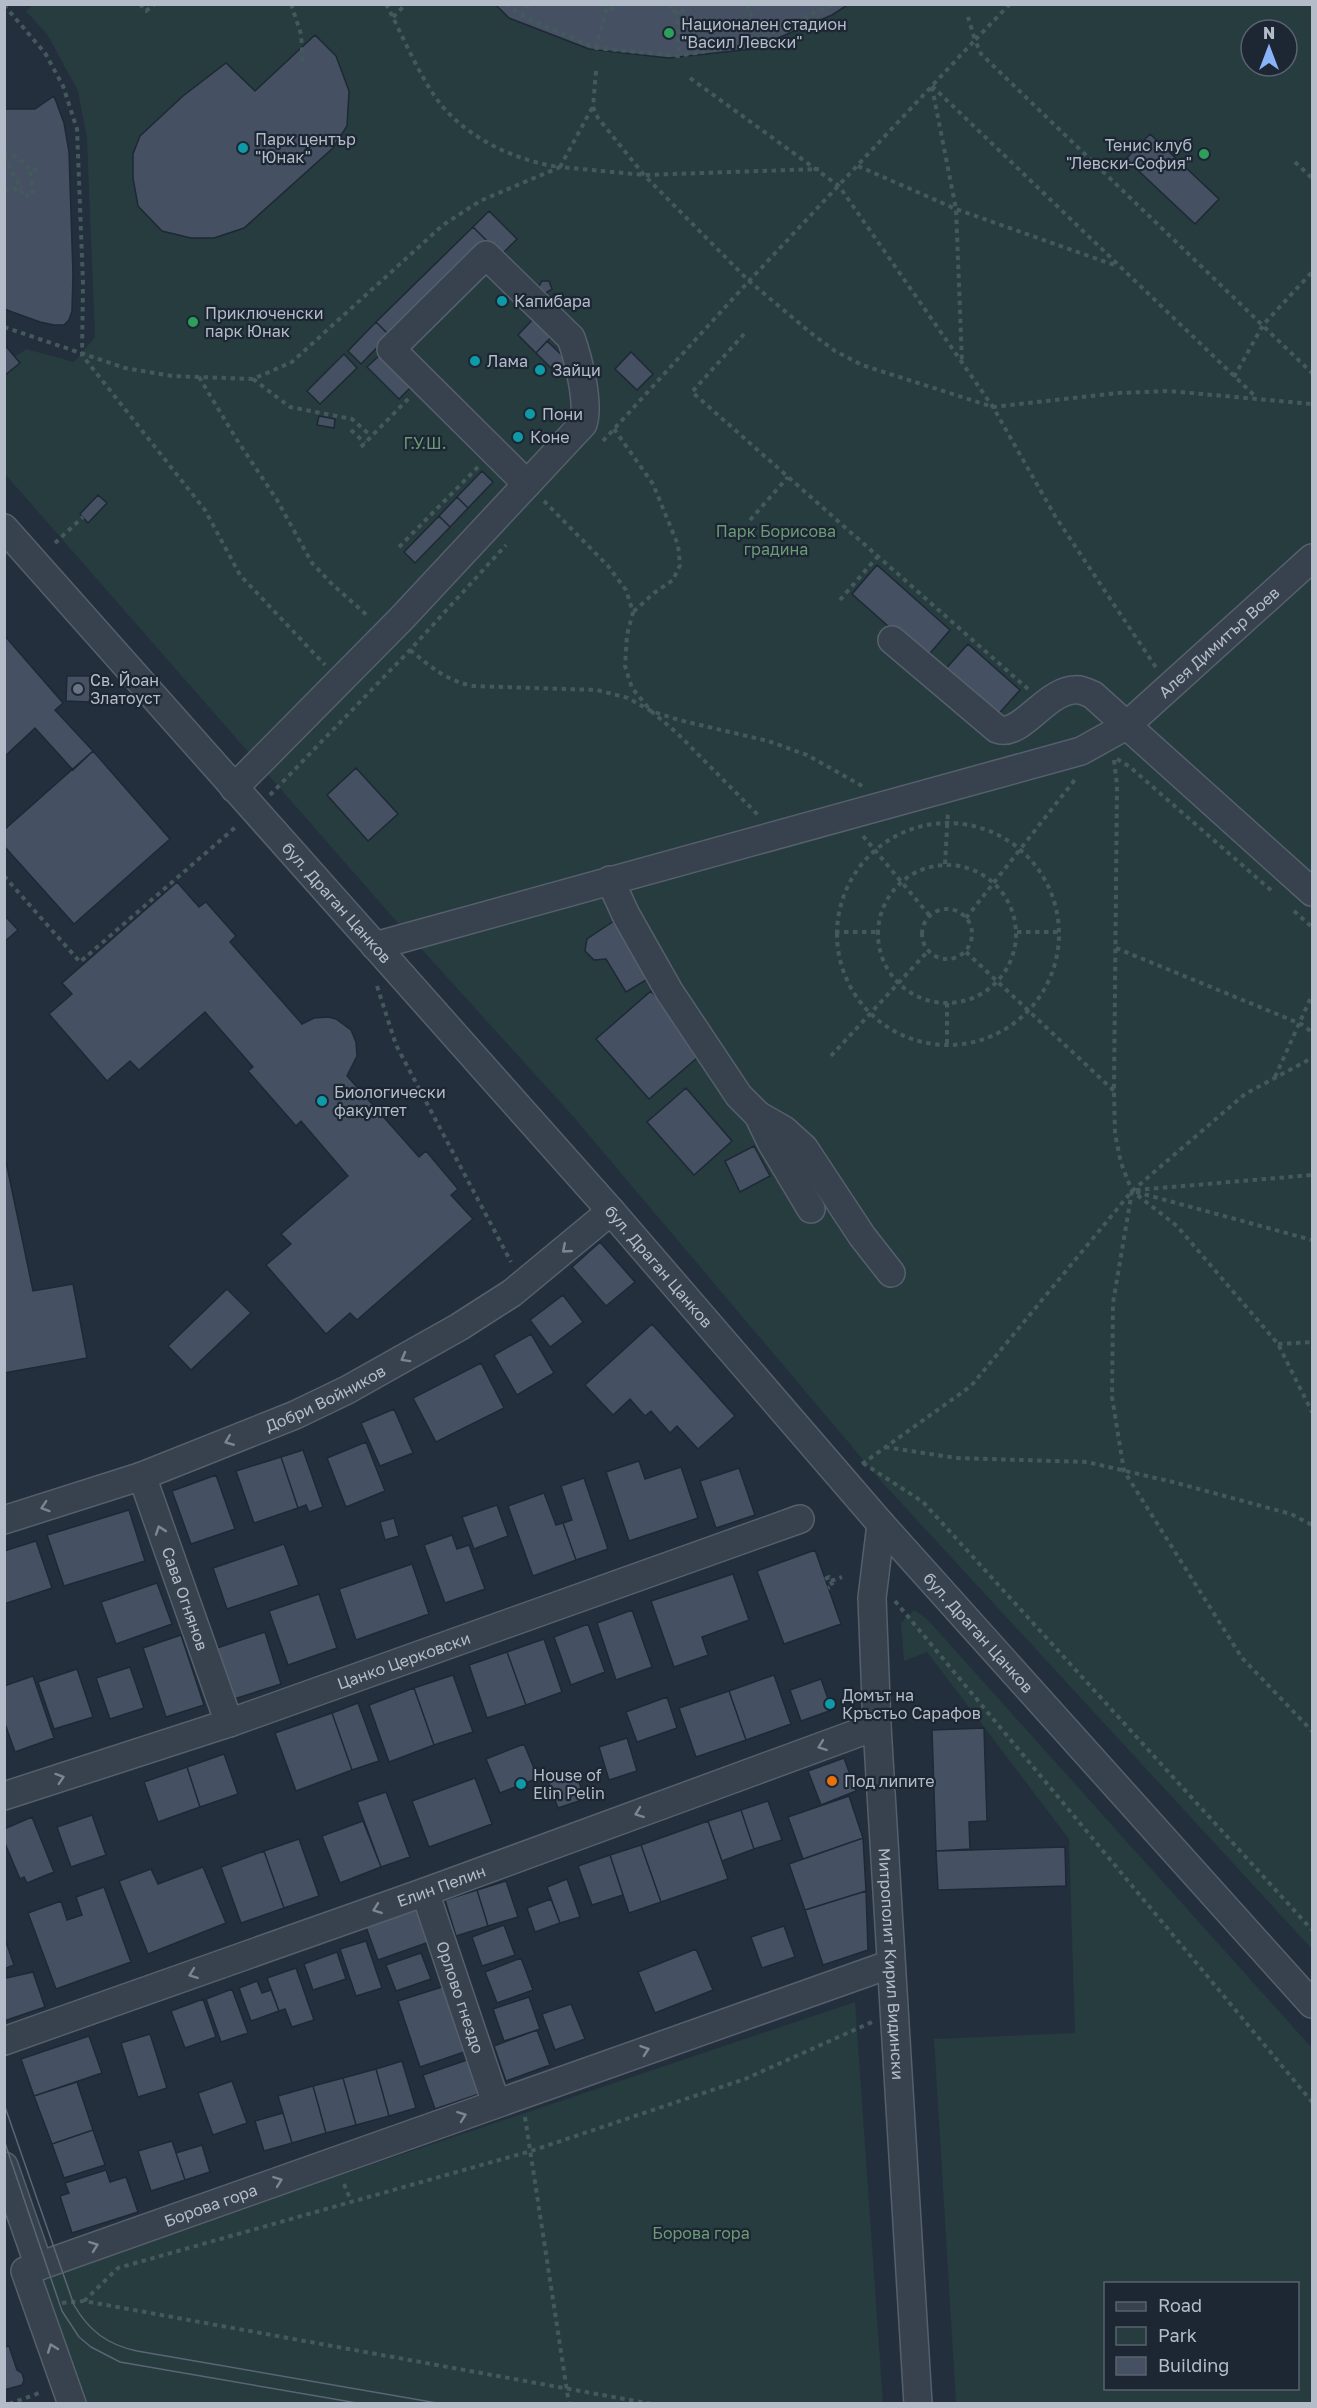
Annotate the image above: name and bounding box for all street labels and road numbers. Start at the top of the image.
street label: Алея Димитър Воев [1154,582,1283,702]
street label: бул. Драган Цанков [278,838,396,967]
street label: бул. Драган Цанков [601,1201,717,1332]
street label: Добри Войников [262,1360,389,1436]
street label: Сава Огнянов [158,1544,213,1653]
street label: бул. Драган Цанков [919,1568,1038,1697]
street label: Цанко Церковски [334,1628,473,1694]
street label: Митрополит Кирил Видински [874,1847,908,2080]
street label: Елин Пелин [394,1861,488,1911]
street label: Орлово гнездо [432,1938,489,2056]
street label: Борова гора [161,2179,260,2231]

